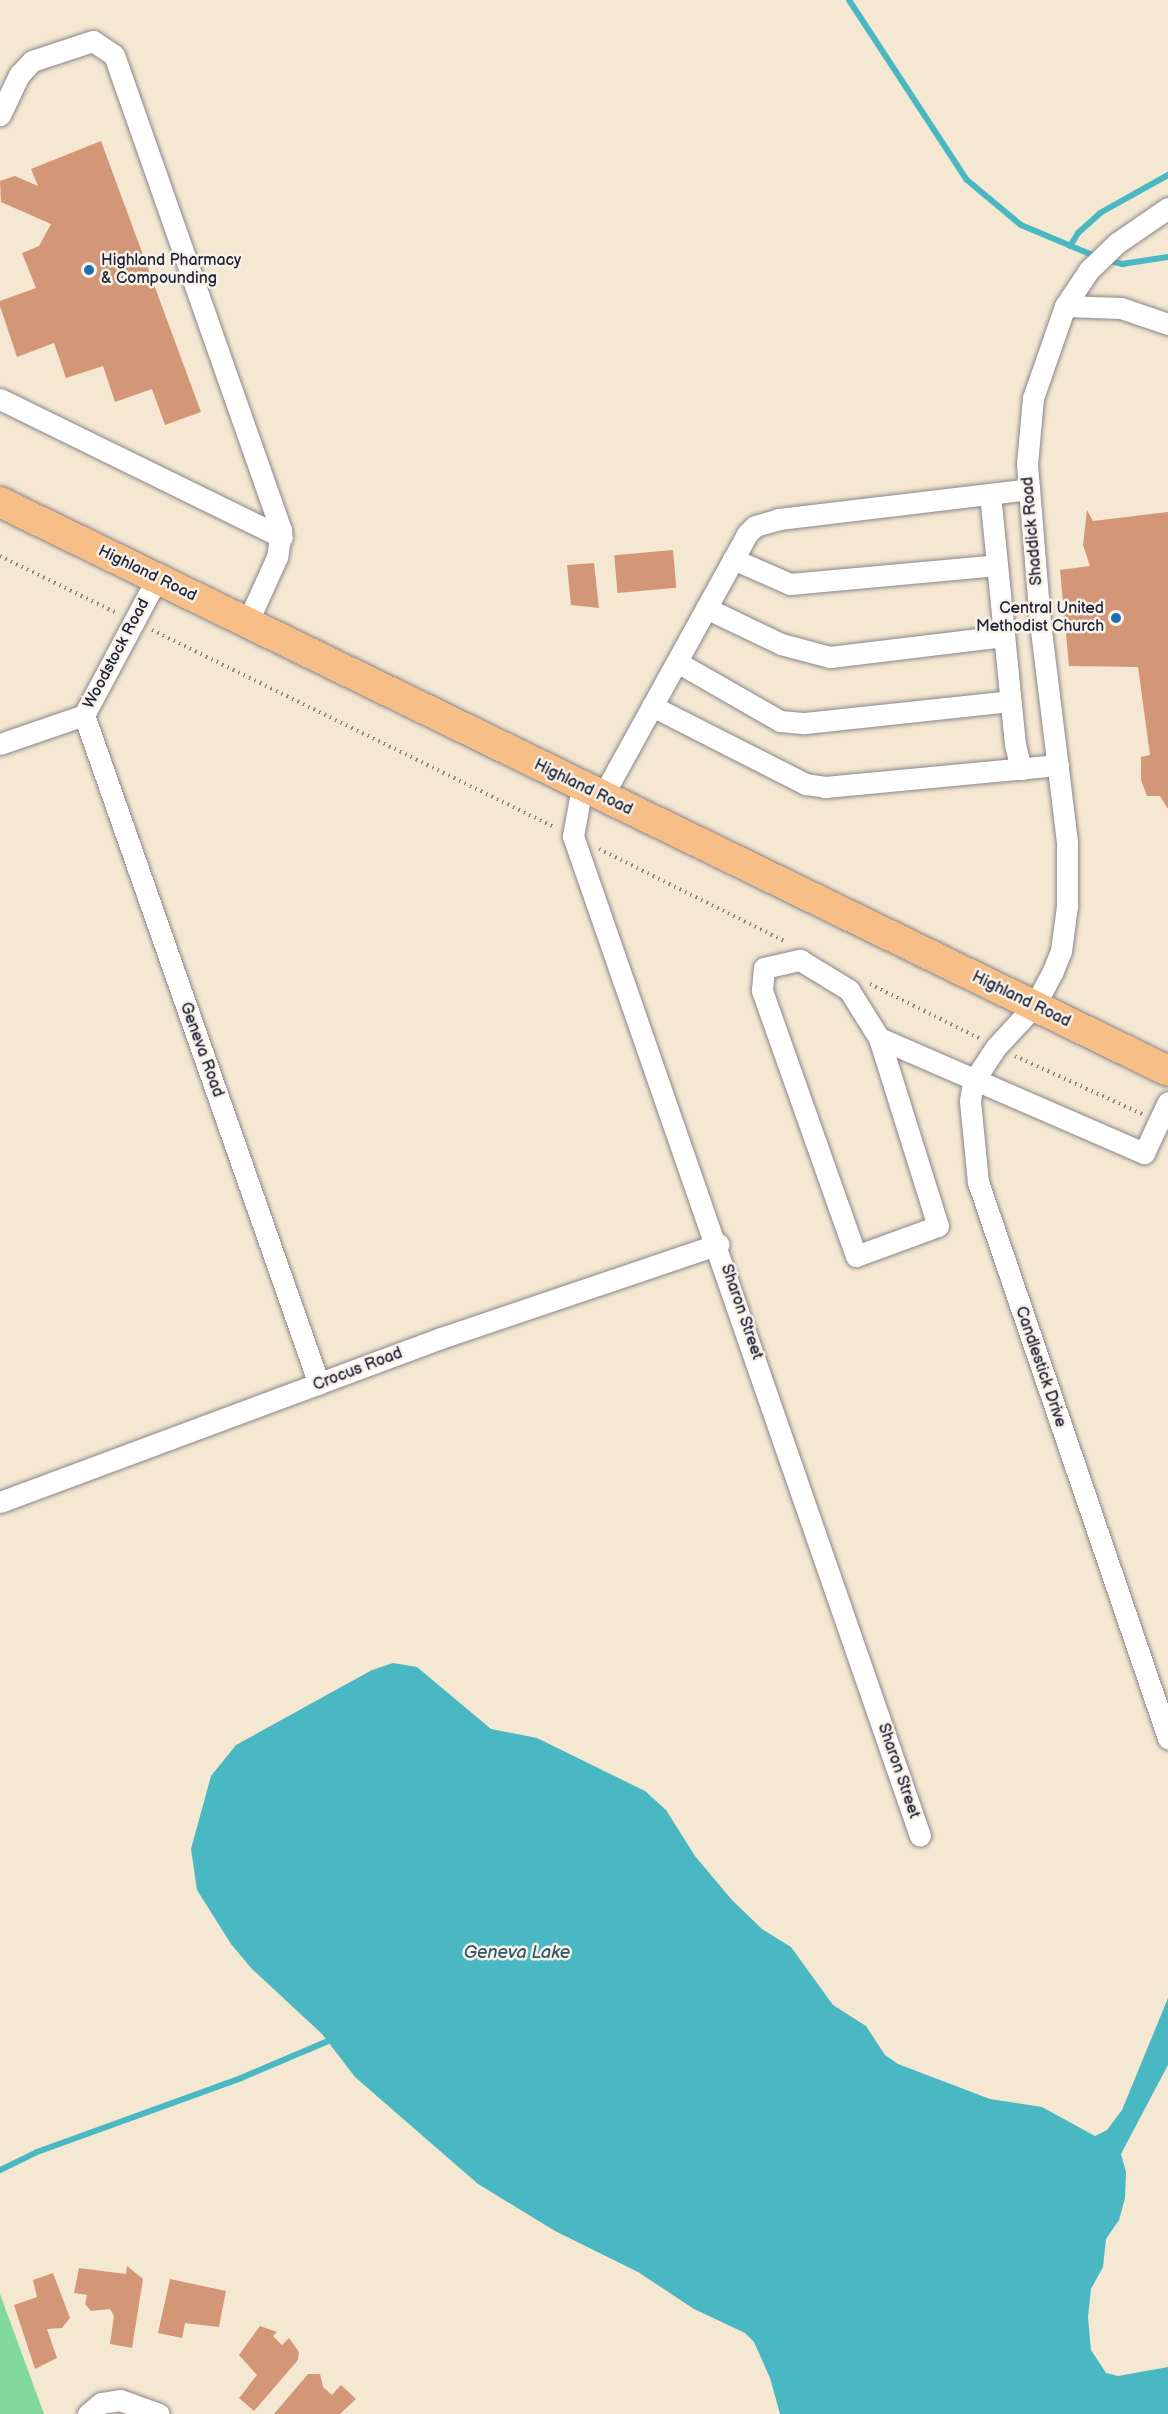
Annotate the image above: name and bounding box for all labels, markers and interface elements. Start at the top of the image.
place label: Highland Pharmacy & Compounding [101,251,241,289]
marker: Highland Pharmacy & Compounding [82,263,96,277]
street label: Shaddick Road [1019,476,1047,586]
street label: Highland Road [95,542,199,606]
street label: Woodstock Road [80,596,154,712]
place label: Central United Methodist Church [976,599,1104,637]
marker: Central United Methodist Church [1109,611,1123,625]
street label: Highland Road [531,756,635,820]
street label: Highland Road [969,968,1073,1032]
street label: Geneva Road [175,1000,227,1100]
street label: Sharon Street [716,1262,766,1362]
street label: Candlestick Drive [1010,1304,1070,1430]
street label: Crocus Road [311,1344,405,1396]
street label: Sharon Street [873,1721,923,1821]
water label: Geneva Lake [464,1942,570,1964]

